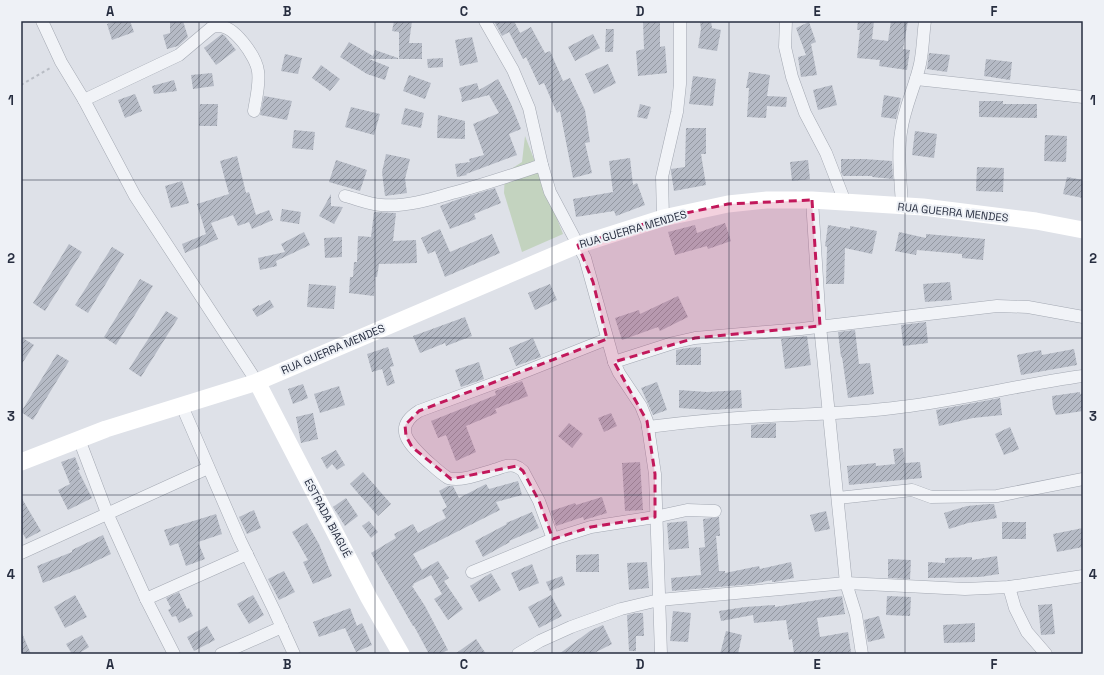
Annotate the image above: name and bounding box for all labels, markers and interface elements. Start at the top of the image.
text: A [106,3,115,20]
text: B [283,3,292,20]
text: C [460,3,468,20]
text: D [636,3,645,20]
text: E [813,3,821,20]
text: F [991,3,998,20]
text: 1 [8,92,14,109]
text: 1 [1090,92,1096,109]
street label: RUA GUERRA MENDES [897,199,1009,225]
street label: RUA GUERRA MENDES [578,207,689,251]
text: 2 [7,250,15,267]
text: 2 [1089,250,1097,267]
street label: RUA GUERRA MENDES [279,321,387,377]
text: 3 [7,408,15,425]
text: 3 [1089,408,1097,425]
street label: ESTRADA BIAGUÉ [301,476,355,560]
text: 4 [7,566,15,583]
text: 4 [1089,566,1097,583]
text: A [106,656,115,673]
text: B [283,656,292,673]
text: C [460,656,468,673]
text: D [636,656,645,673]
text: E [813,656,821,673]
text: F [991,656,998,673]

